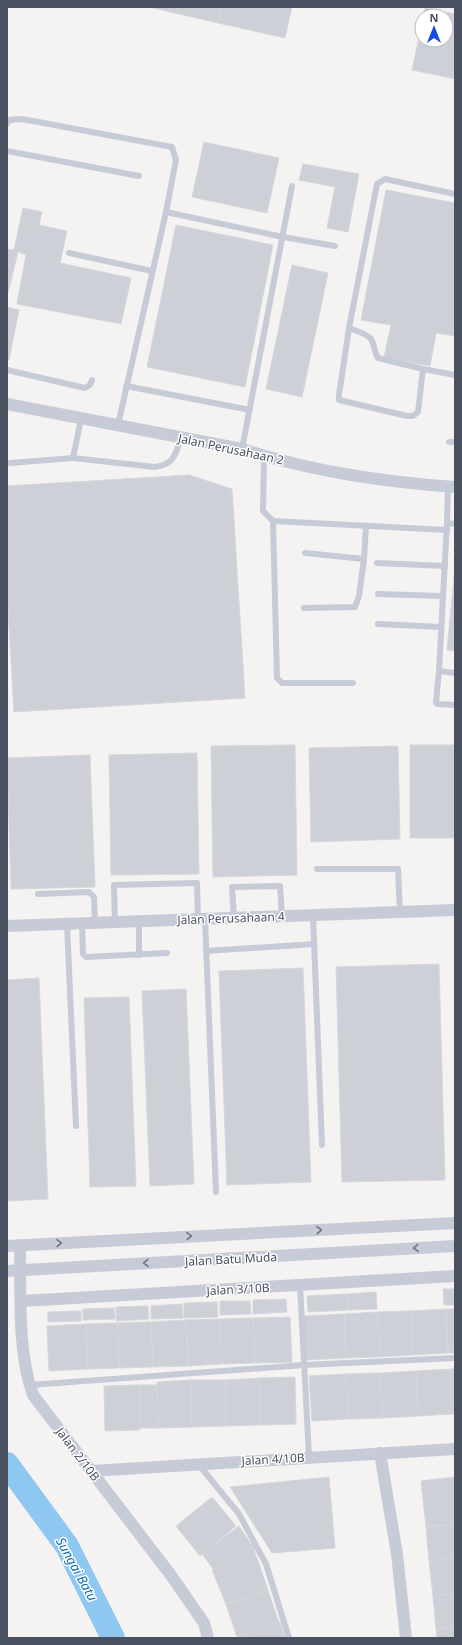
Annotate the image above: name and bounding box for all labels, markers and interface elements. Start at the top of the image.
north arrow [414,8,454,48]
text: N [430,10,438,25]
street label: Jalan Perusahaan 2 [176,429,285,469]
street label: Jalan Perusahaan 4 [176,908,285,928]
one-way arrow [316,1225,322,1234]
one-way arrow [186,1232,192,1241]
one-way arrow [56,1239,62,1247]
one-way arrow [413,1244,419,1253]
street label: Jalan Batu Muda [184,1248,277,1270]
one-way arrow [143,1259,150,1268]
street label: Jalan 3/10B [205,1279,270,1299]
street label: Jalan 2/10B [52,1423,104,1485]
street label: Jalan 4/10B [240,1449,305,1469]
water label: Sungai Batu [52,1534,102,1605]

